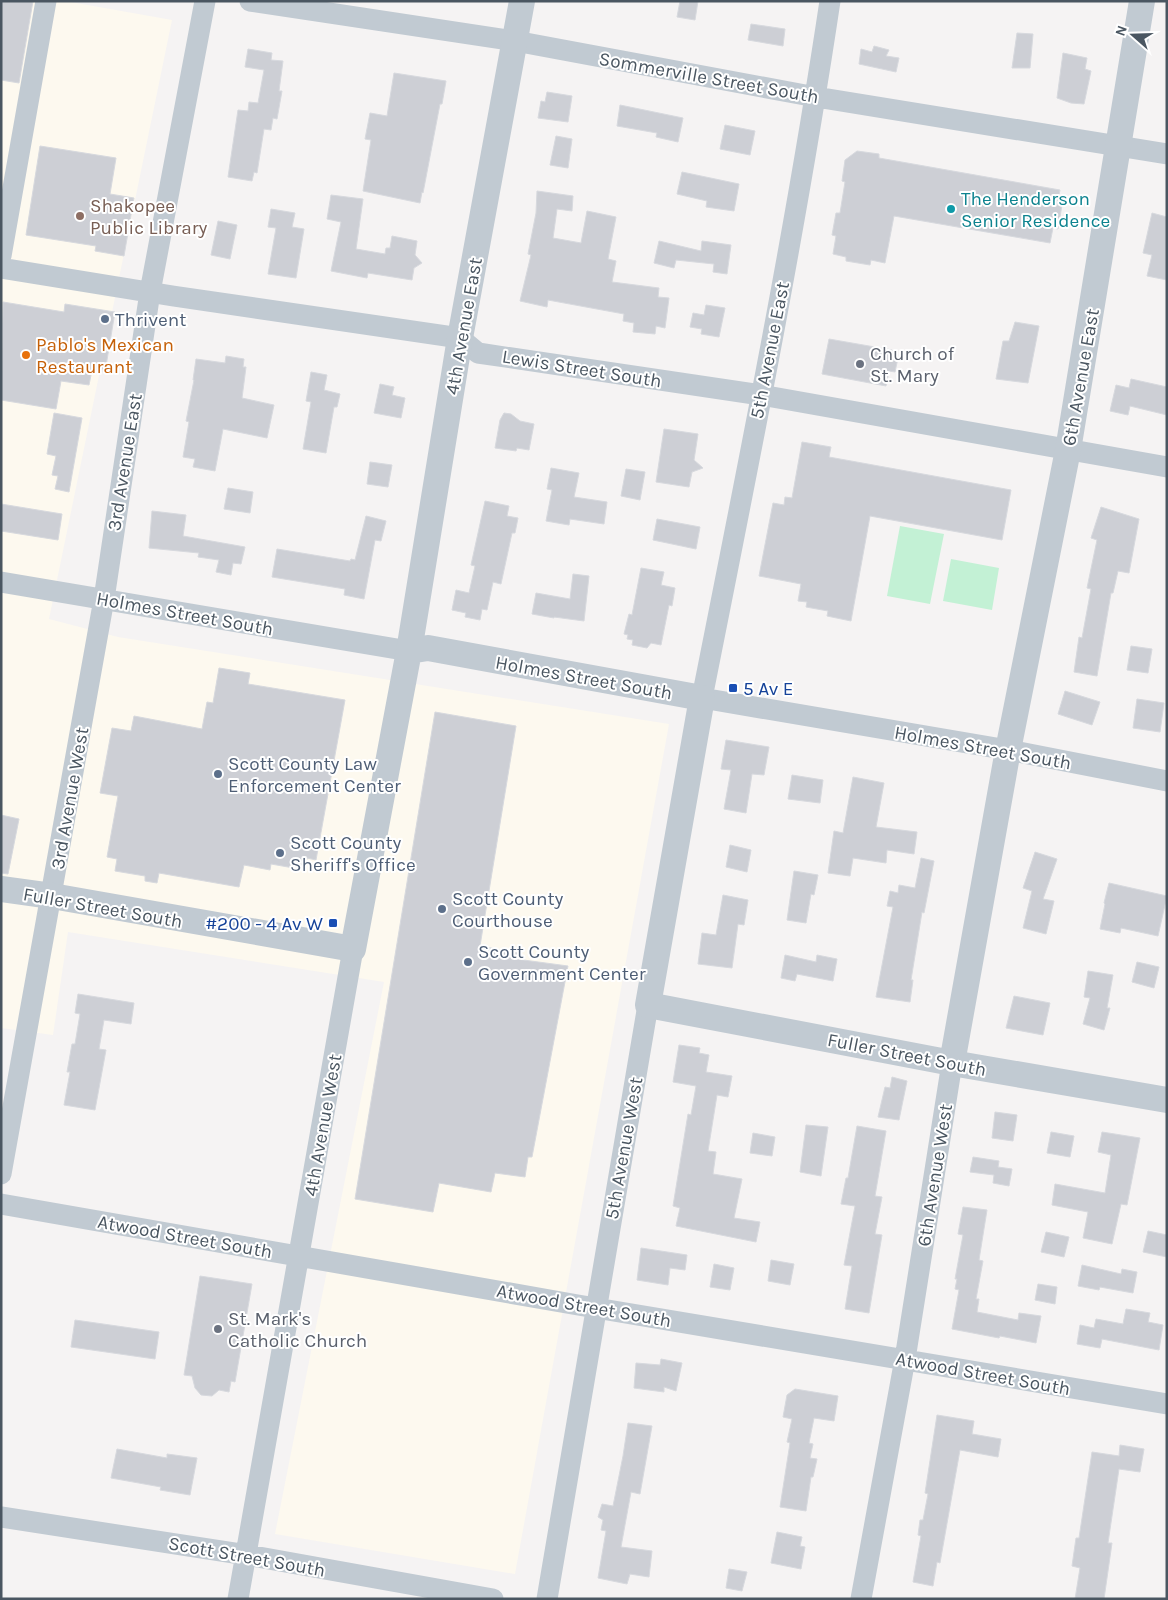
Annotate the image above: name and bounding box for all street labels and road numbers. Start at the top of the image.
street label: Sommerville Street South [597,48,820,108]
street label: 4th Avenue East [441,256,487,397]
street label: 5th Avenue East [746,280,794,421]
street label: 6th Avenue East [1058,307,1104,448]
street label: Lewis Street South [501,346,663,392]
street label: 3rd Avenue East [103,392,147,533]
street label: Holmes Street South [95,588,275,640]
street label: Holmes Street South [494,652,674,704]
street label: Holmes Street South [893,722,1073,774]
street label: 3rd Avenue West [47,725,93,871]
street label: Fuller Street South [21,883,184,933]
street label: Fuller Street South [825,1029,988,1081]
street label: 4th Avenue West [300,1052,346,1198]
street label: 5th Avenue West [601,1075,647,1221]
street label: 6th Avenue West [913,1102,957,1248]
street label: Atwood Street South [96,1211,274,1263]
street label: Atwood Street South [495,1280,673,1332]
street label: Atwood Street South [894,1348,1072,1400]
street label: Scott Street South [167,1532,327,1582]

